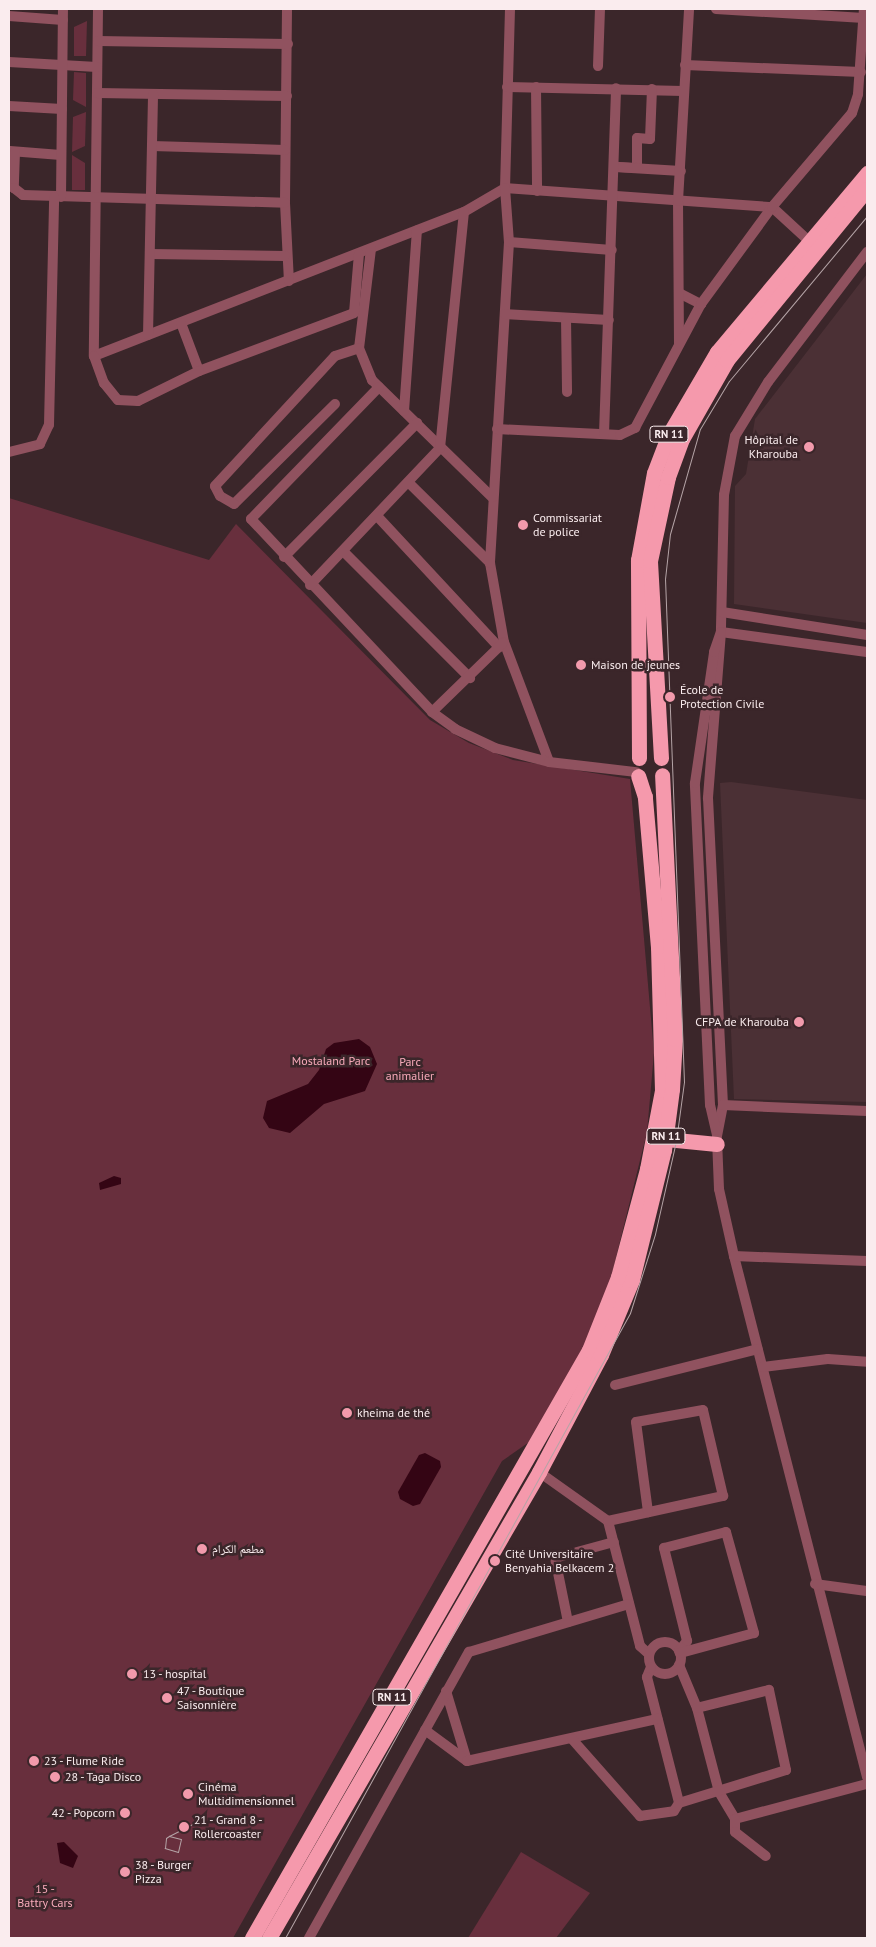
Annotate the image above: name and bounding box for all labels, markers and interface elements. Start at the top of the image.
road number: RN 11 [649,426,689,442]
place label: Hôpital de Kharouba [745,433,798,461]
marker: Hôpital de Kharouba [802,440,816,454]
place label: Commissariat de police [533,511,602,539]
marker: Commissariat de police [517,519,529,531]
place label: Maison de jeunes [591,658,680,672]
marker: Maison de jeunes [575,659,587,671]
place label: École de Protection Civile [680,683,764,711]
marker: École de Protection Civile [664,691,676,703]
place label: CFPA de Kharouba [695,1015,789,1029]
marker: CFPA de Kharouba [793,1016,805,1028]
park label: Mostaland Parc [292,1054,370,1068]
park label: Parc animalier [386,1055,434,1083]
road number: RN 11 [646,1128,686,1144]
place label: kheima de thé [357,1406,430,1420]
marker: kheima de thé [341,1407,353,1419]
place label: مطعم الكرام [212,1542,264,1556]
marker: مطعم الكرام [196,1543,208,1555]
place label: Cité Universitaire Benyahia Belkacem 2 [505,1547,614,1575]
marker: Cité Universitaire Benyahia Belkacem 2 [489,1555,501,1567]
marker: 13 - hospital [125,1667,139,1681]
place label: 13 - hospital [143,1667,208,1681]
place label: 47 - Boutique Saisonnière [177,1684,247,1712]
road number: RN 11 [372,1688,412,1705]
marker: 47 - Boutique Saisonnière [161,1692,173,1704]
place label: 23 - Flume Ride [44,1754,126,1768]
marker: 23 - Flume Ride [28,1755,40,1767]
place label: 28 - Taga Disco [65,1770,143,1784]
marker: 28 - Taga Disco [49,1771,61,1783]
place label: Cinéma Multidimensionnel [198,1780,294,1808]
marker: Cinéma Multidimensionnel [182,1788,194,1800]
place label: 42 - Popcorn [50,1806,115,1820]
marker: 42 - Popcorn [119,1807,131,1819]
place label: 21 - Grand 8 - Rollercoaster [194,1813,265,1841]
marker: 21 - Grand 8 - Rollercoaster [178,1821,190,1833]
place label: 38 - Burger Pizza [135,1858,193,1886]
marker: 38 - Burger Pizza [119,1866,131,1878]
park label: 15 - Battry Cars [17,1882,73,1910]

